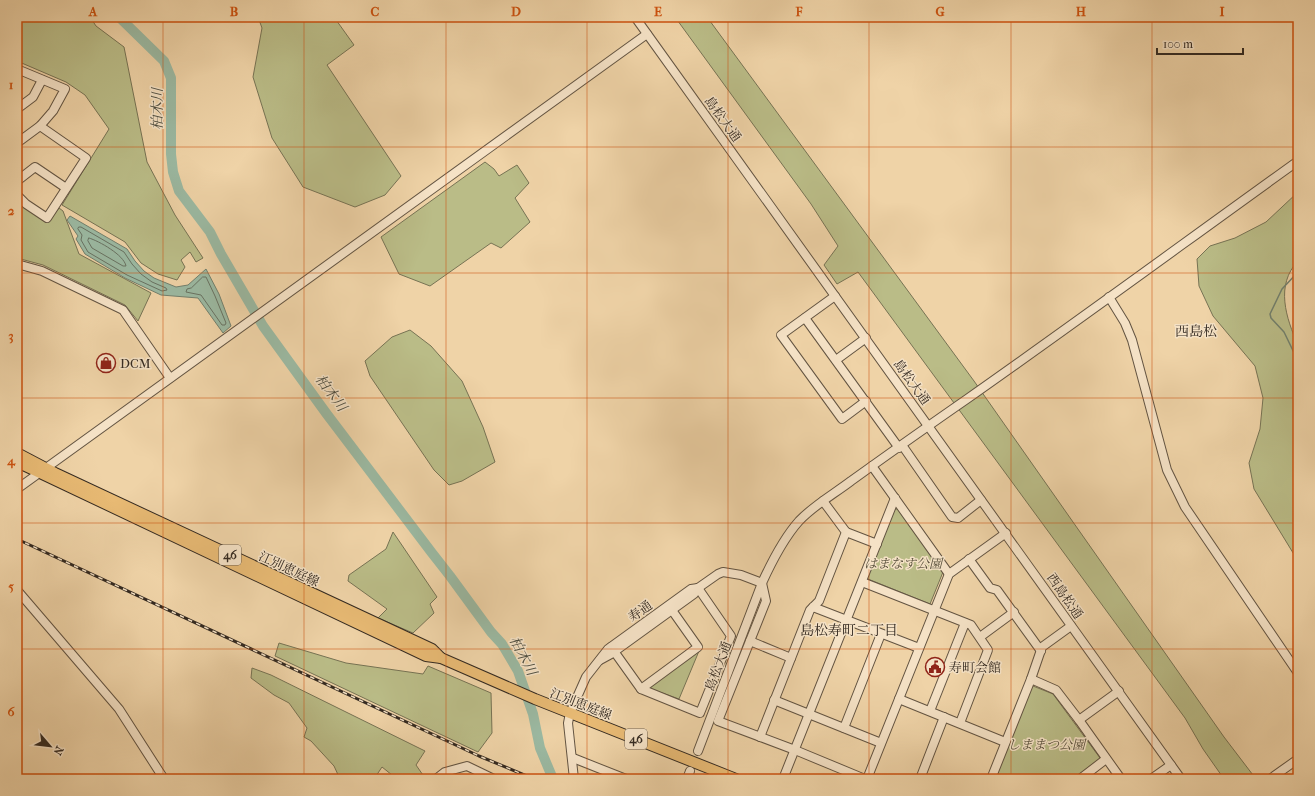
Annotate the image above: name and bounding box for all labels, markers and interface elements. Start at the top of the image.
text: A [88,4,98,19]
text: B [230,4,239,19]
text: C [371,4,380,19]
text: D [511,4,521,19]
text: E [654,4,662,19]
text: F [795,4,803,19]
text: G [935,4,945,19]
text: H [1076,4,1087,19]
text: I [1219,4,1225,19]
scale bar [1157,30,1243,56]
text: 100 m [1163,37,1193,51]
text: 1 [9,77,14,92]
water label: 柏木川 [149,86,166,130]
street label: 島松大通 [702,94,744,144]
text: 2 [8,203,15,218]
district label: 西島松 [1175,323,1217,340]
text: 3 [8,328,14,344]
shop icon: DCM [95,352,117,374]
place label: DCM [120,356,151,371]
street label: 島松大通 [891,357,933,407]
water label: 柏木川 [312,371,352,416]
text: 4 [6,453,16,469]
road number: 46 [219,545,241,565]
street label: 江別恵庭線 [256,548,322,590]
park label: はまなす公園 [864,556,944,571]
street label: 西島松通 [1044,570,1086,622]
text: 5 [8,579,14,594]
street label: 寿通 [625,597,655,625]
district label: 島松寿町二丁目 [800,622,898,639]
water label: 柏木川 [506,633,541,680]
street label: 島松大通 [702,639,734,693]
public building icon: 寿町会館 [924,656,946,678]
place label: 寿町会館 [949,660,1001,675]
street label: 江別恵庭線 [548,685,614,723]
text: 6 [7,704,15,719]
north arrow [30,726,70,766]
road number: 46 [625,729,647,749]
park label: しままつ公園 [1007,737,1087,752]
text: N [50,744,66,758]

